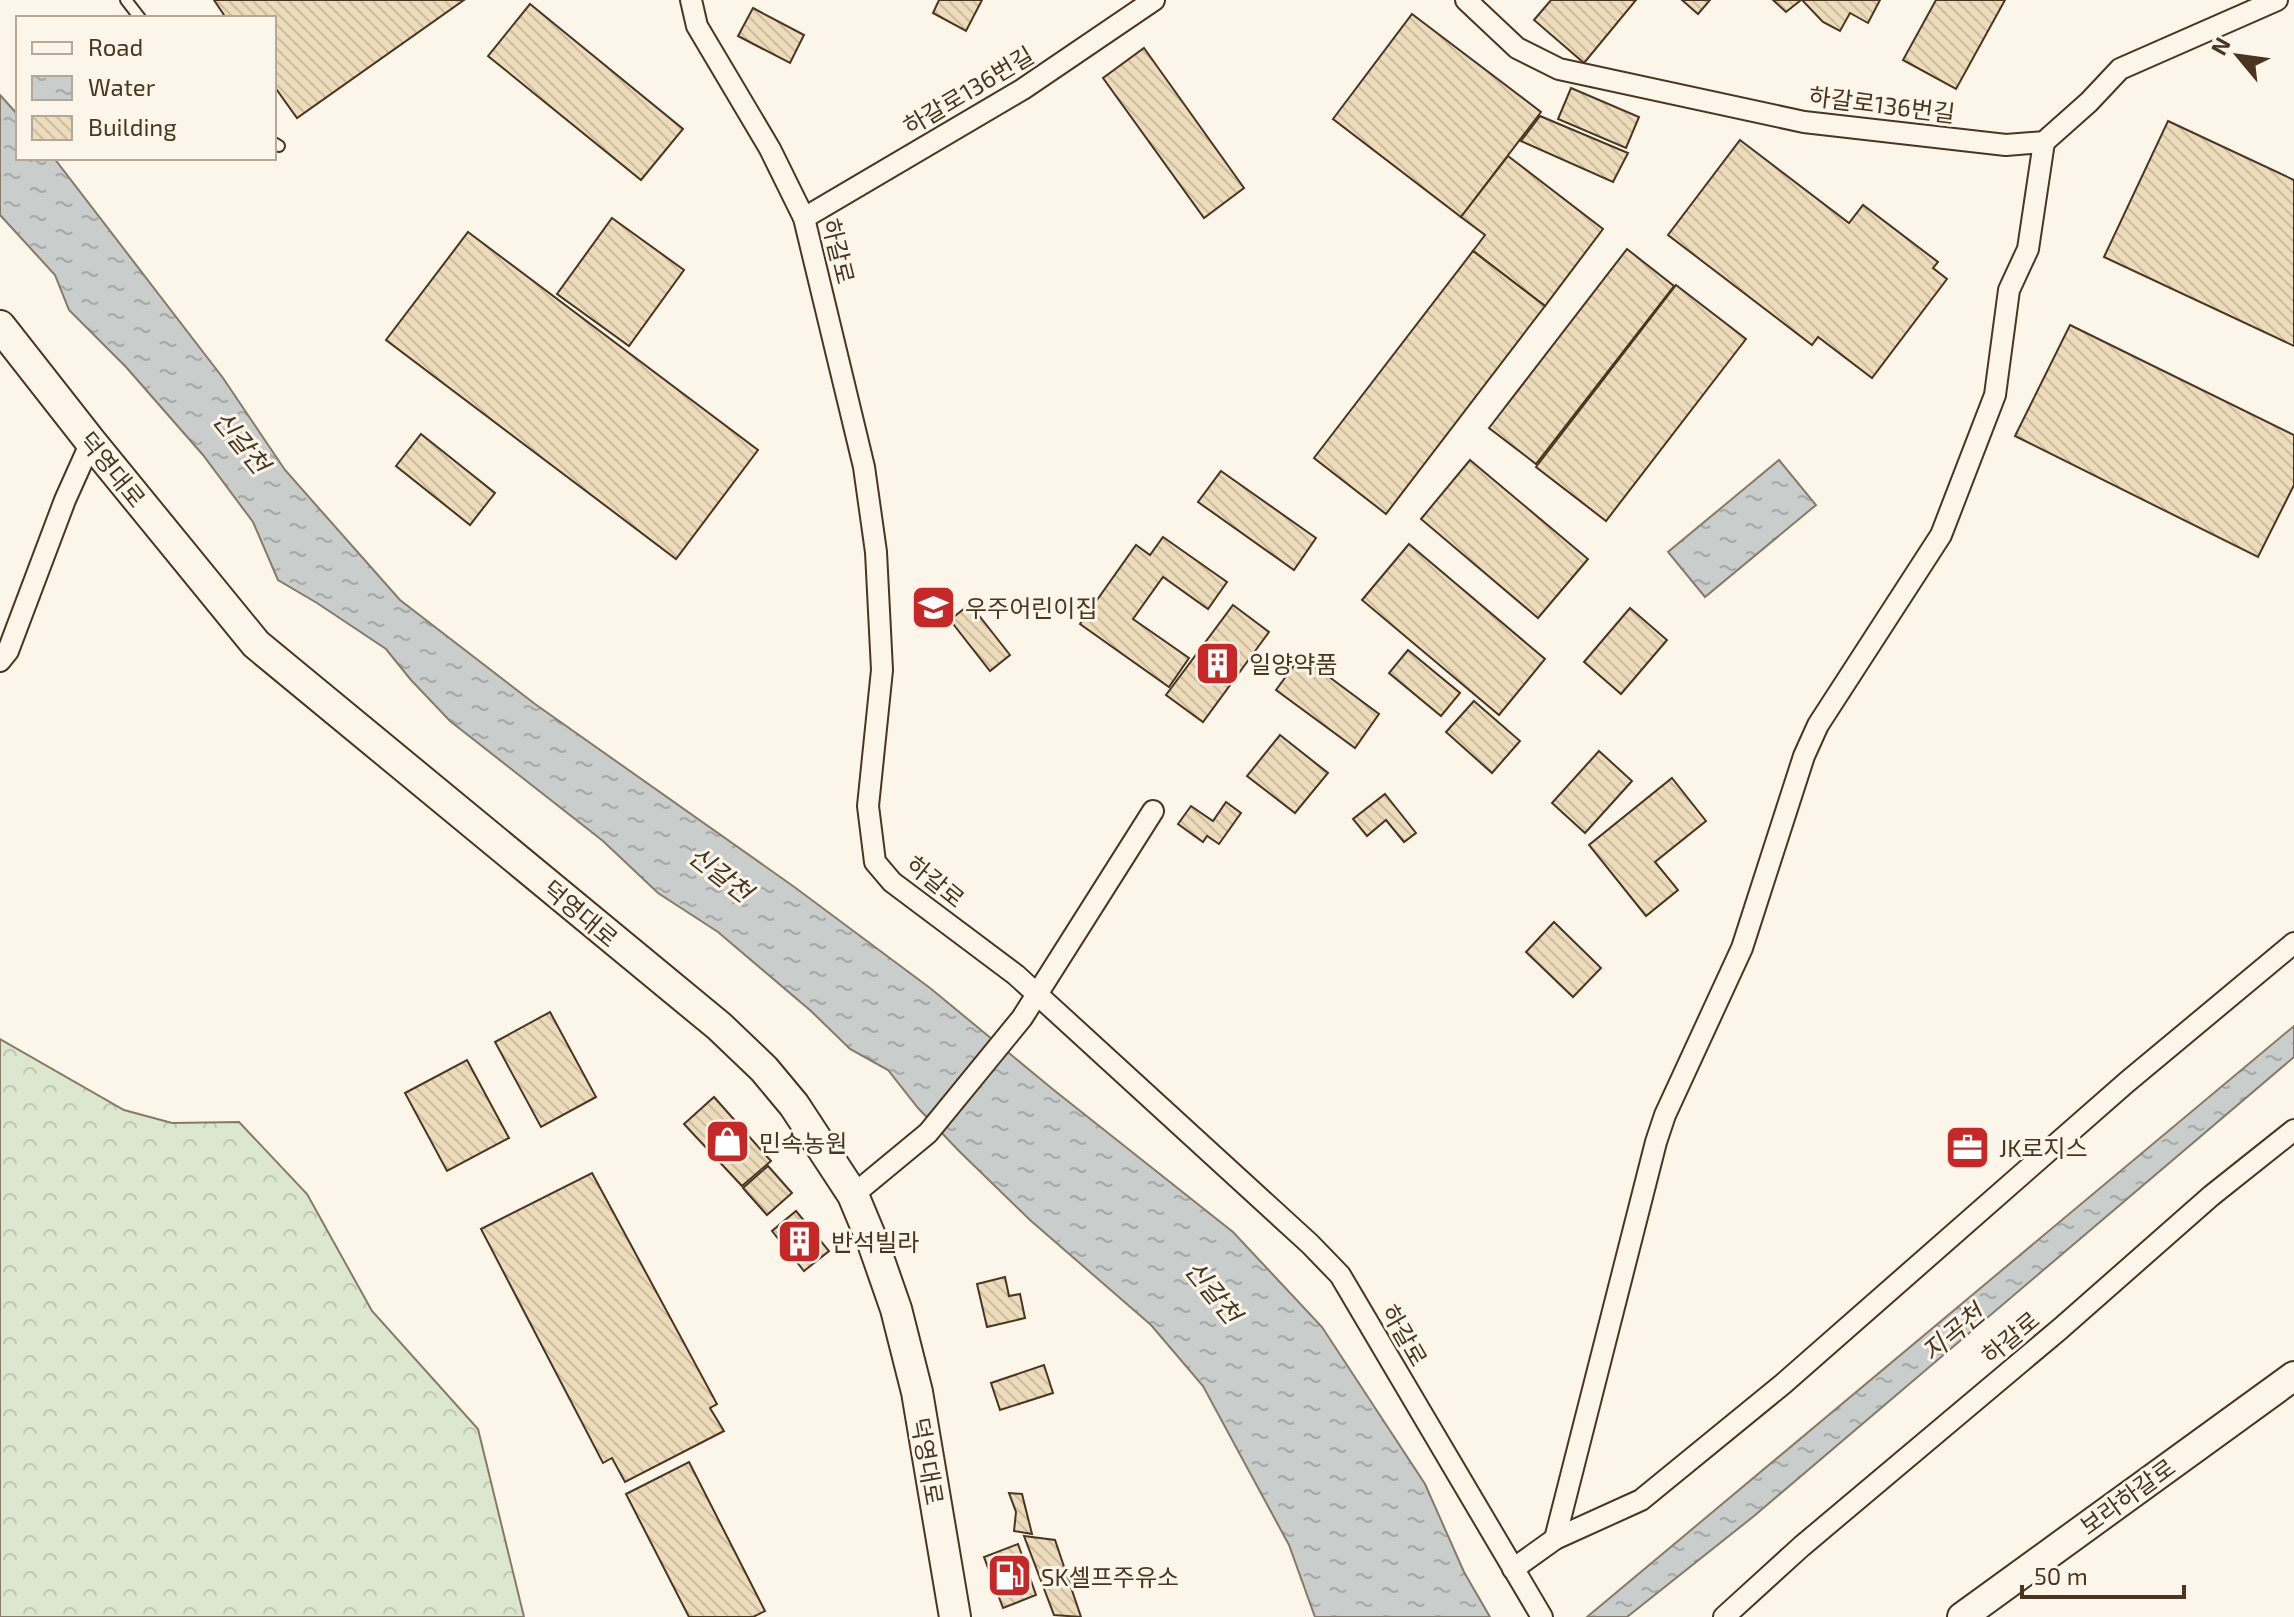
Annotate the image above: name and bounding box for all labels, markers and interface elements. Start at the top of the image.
legend [16,16,276,160]
north arrow [2198,16,2278,96]
text: Road [88,32,143,61]
text: N [2204,33,2235,59]
street label: 하갈로136번길 [898,40,1038,140]
text: Water [88,72,156,101]
street label: 하갈로136번길 [1807,81,1957,127]
text: Building [88,112,177,141]
street label: 하갈로 [817,215,861,287]
water label: 신갈천 [207,403,279,481]
street label: 덕영대로 [74,426,152,512]
school or university icon: 우주어린이집 [910,583,958,631]
place label: 우주어린이집 [965,593,1097,622]
building icon: 일양약품 [1194,639,1242,687]
place label: 일양약품 [1249,649,1337,678]
water label: 신갈천 [683,839,761,909]
street label: 하갈로 [901,849,971,913]
street label: 덕영대로 [538,874,624,952]
shop icon: 민속농원 [704,1118,752,1166]
office icon: JK로지스 [1944,1123,1992,1171]
place label: 민속농원 [759,1128,847,1157]
place label: JK로지스 [1999,1133,2088,1162]
building icon: 반석빌라 [776,1217,824,1265]
place label: 반석빌라 [831,1227,919,1256]
water label: 신갈천 [1179,1253,1251,1331]
water label: 지곡천 [1915,1295,1992,1367]
street label: 하갈로 [1376,1299,1434,1371]
street label: 하갈로 [1975,1305,2045,1369]
street label: 덕영대로 [906,1415,950,1507]
street label: 보라하갈로 [2074,1452,2180,1540]
scale bar [2022,1549,2184,1599]
fuel station icon: SK셀프주유소 [986,1552,1034,1600]
text: 50 m [2034,1561,2088,1590]
place label: SK셀프주유소 [1041,1562,1179,1591]

